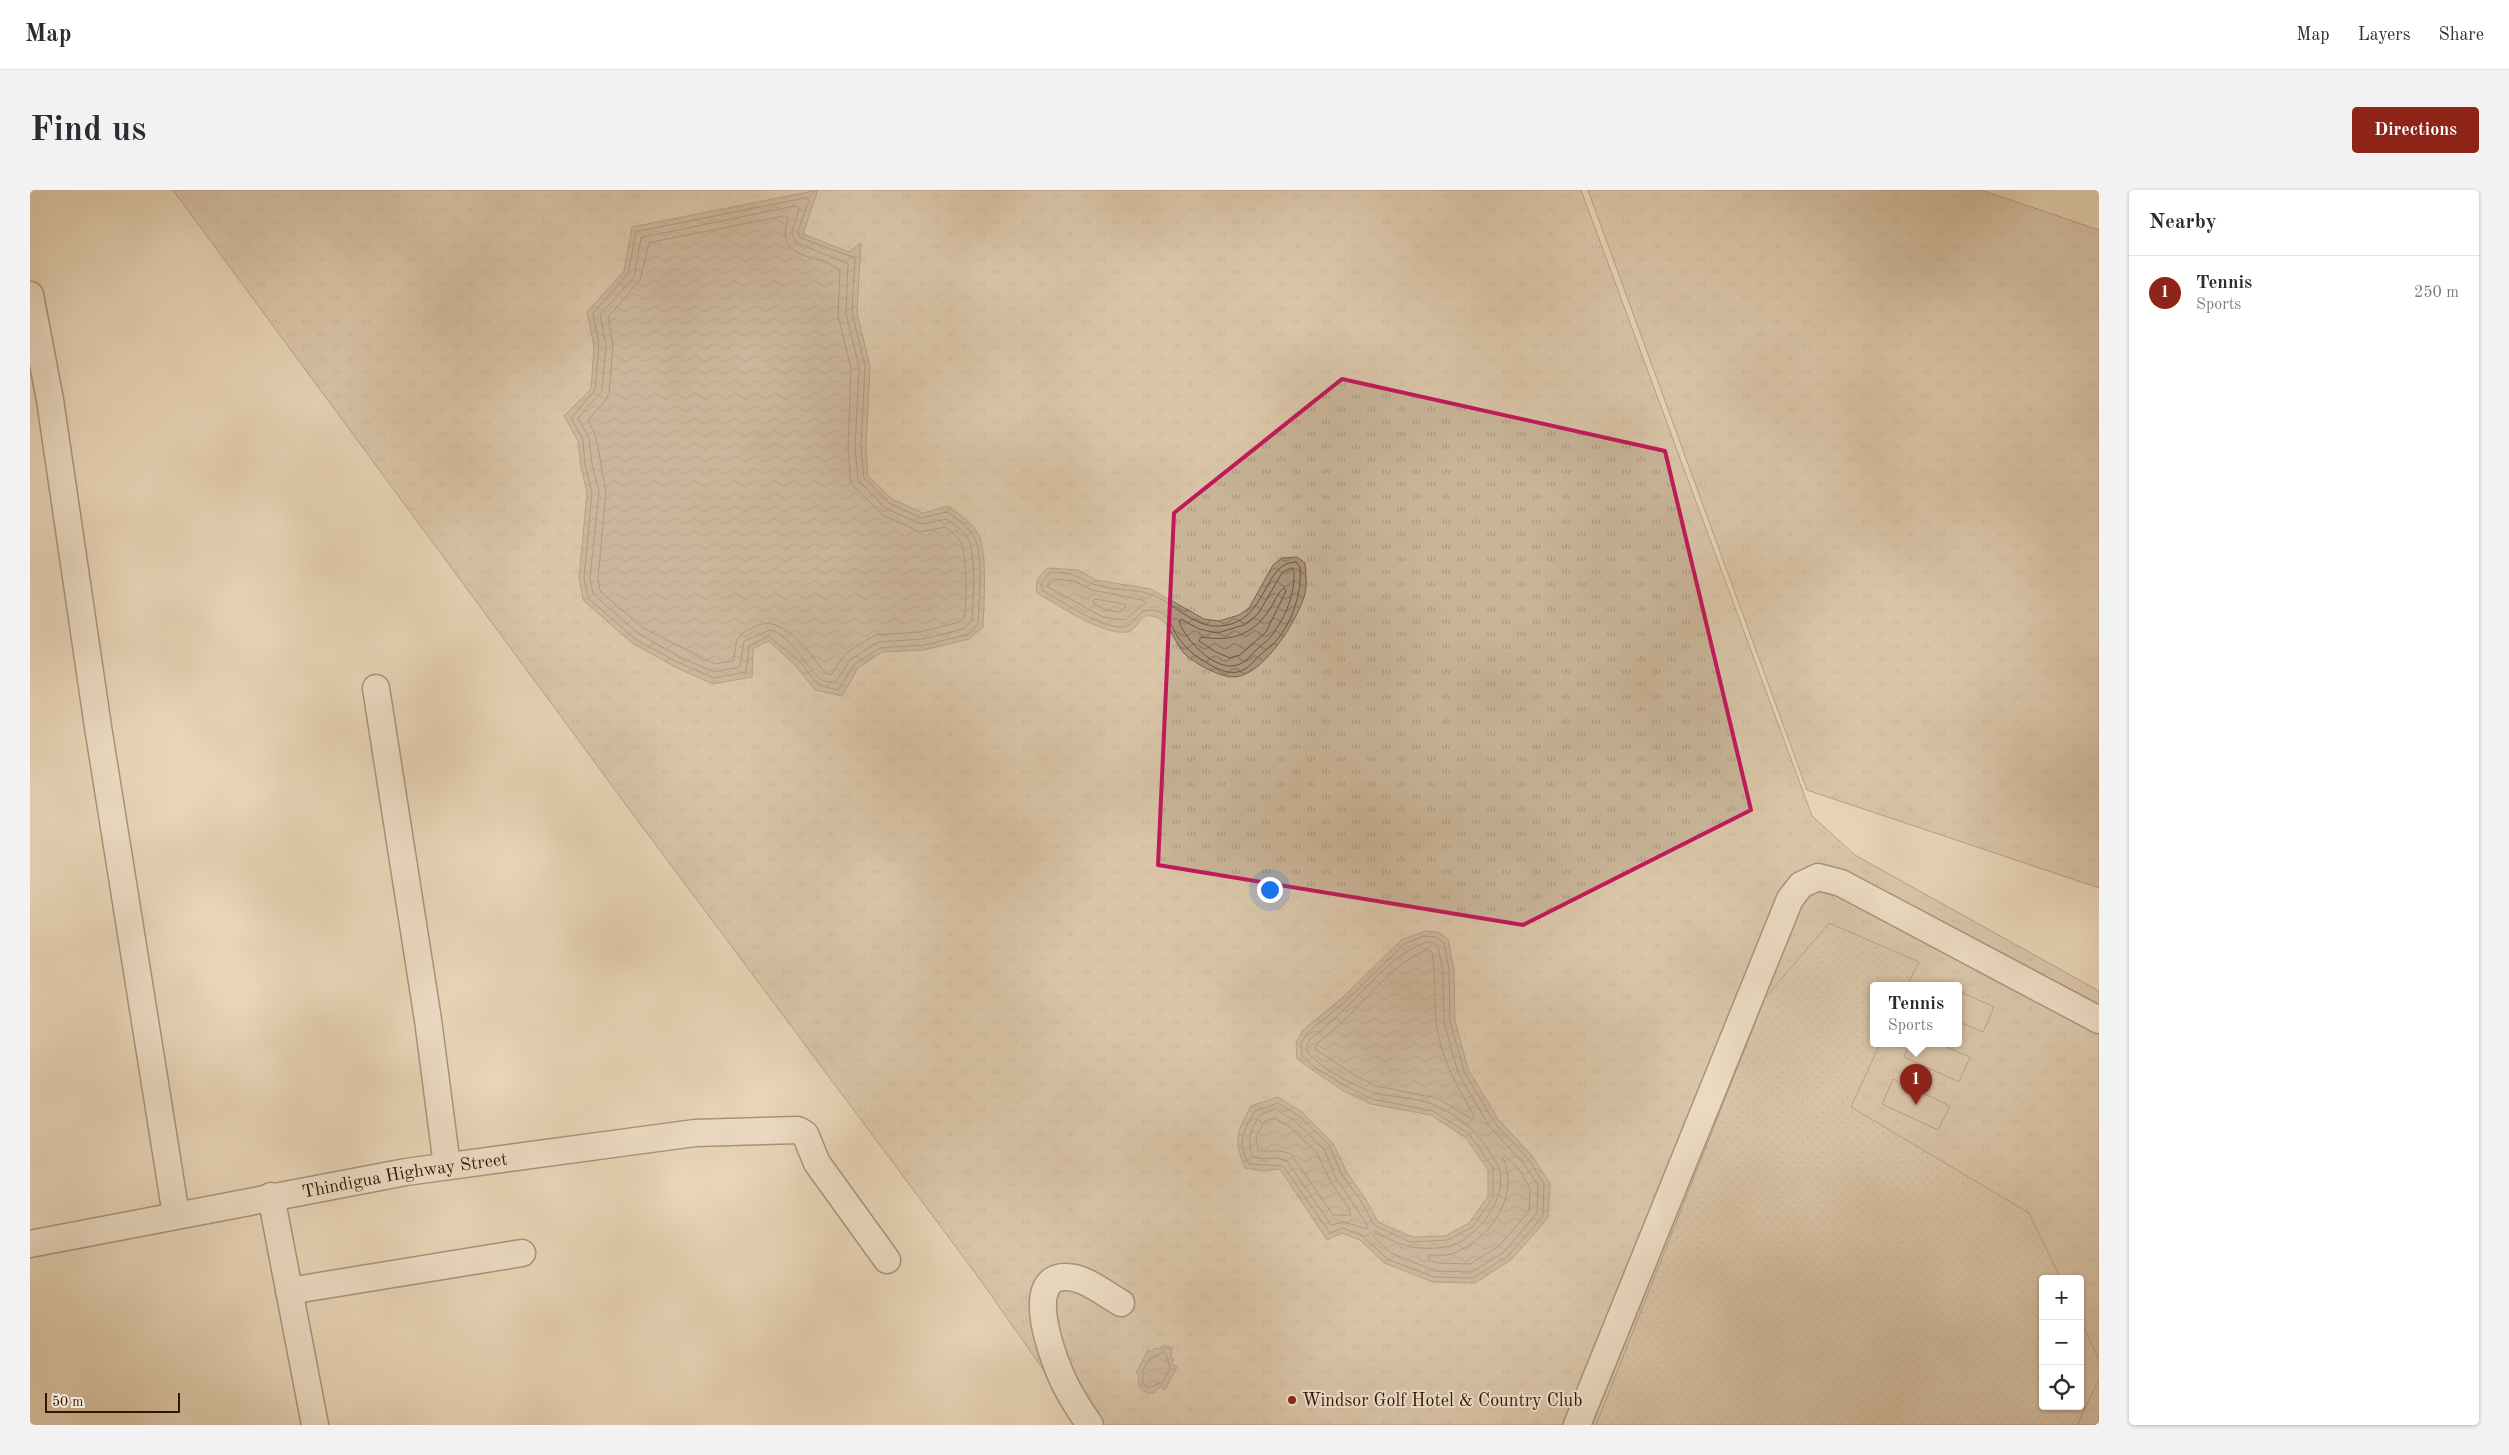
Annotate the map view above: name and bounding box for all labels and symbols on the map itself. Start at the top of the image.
your location [1257,877,1283,903]
pin: 1 [1900,1064,1932,1105]
street label: Thindigua Highway Street [301,1150,508,1202]
scale bar [45,1390,180,1413]
place label: Windsor Golf Hotel & Country Club [1302,1392,1582,1410]
marker: Windsor Golf Hotel & Country Club [1286,1394,1298,1406]

